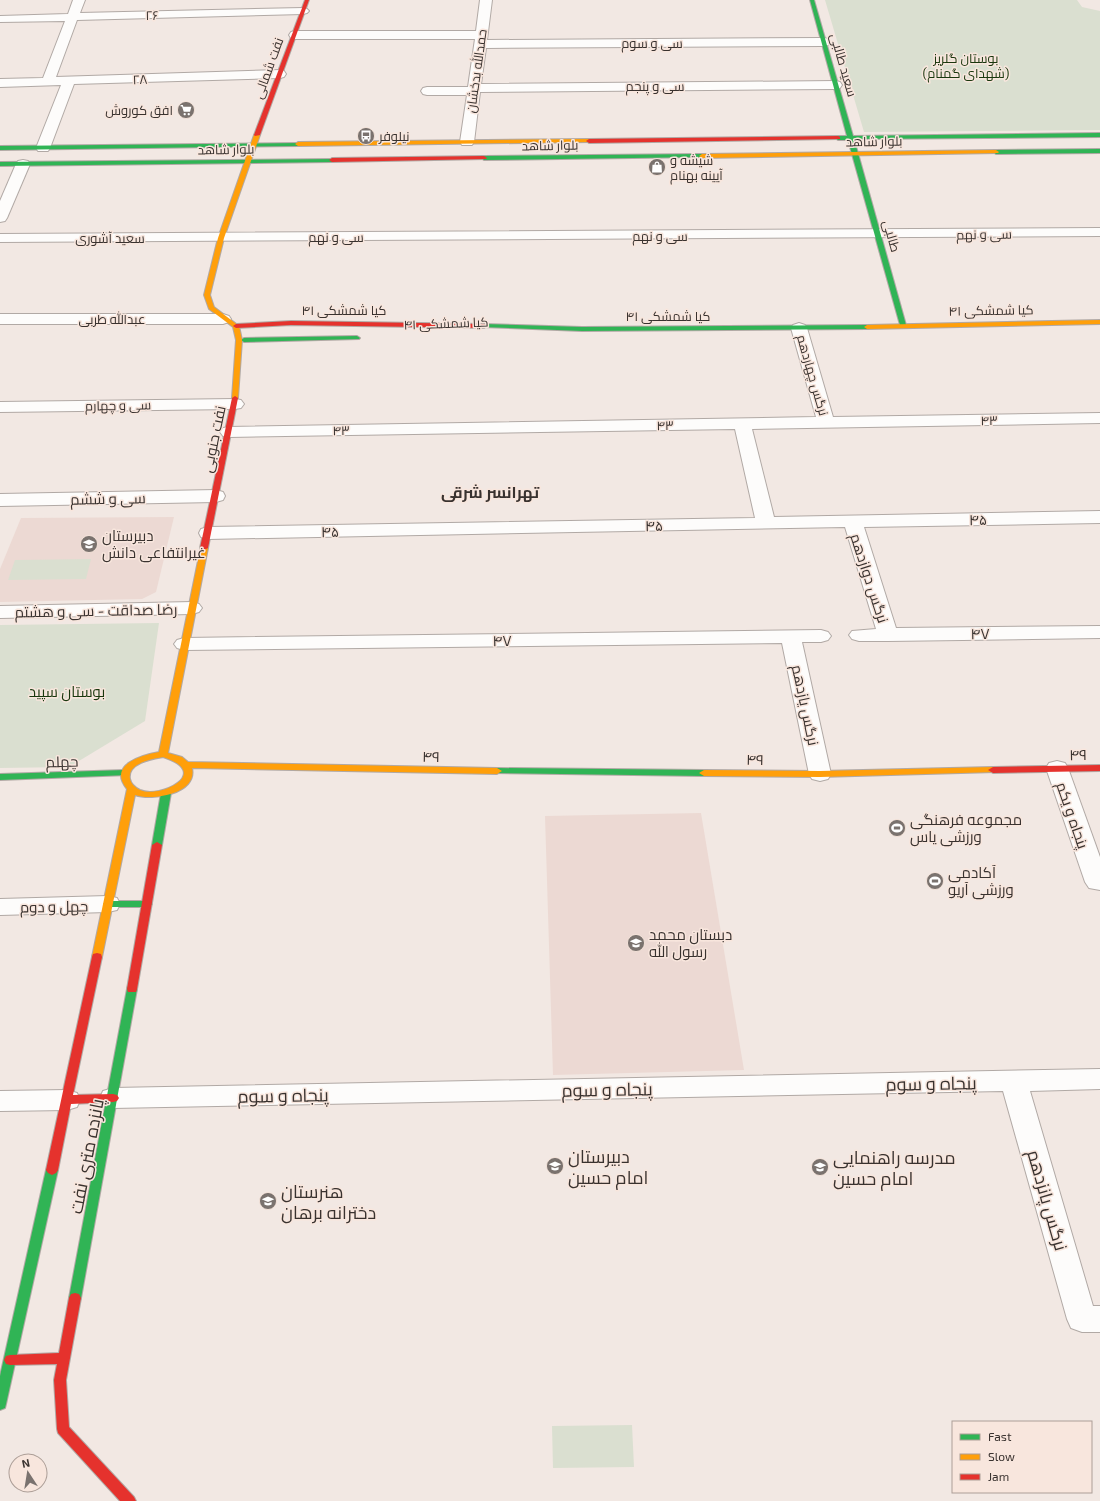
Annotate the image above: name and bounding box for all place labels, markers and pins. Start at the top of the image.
supermarket icon: افق کوروش [176,100,196,120]
place label: افق کوروش [105,102,173,118]
bus stop icon: نیلوفر [356,126,376,146]
place label: نیلوفر [378,128,410,144]
place label: شیشه و آیینه بهنام [670,152,723,185]
shop icon: شیشه و آیینه بهنام [647,157,667,177]
place label: دبیرستان غیرانتفاعی دانش [102,526,206,563]
school or university icon: دبیرستان غیرانتفاعی دانش [79,534,99,554]
place label: مجموعه فرهنگی ورزشی یاس [910,810,1022,847]
sports icon: مجموعه فرهنگی ورزشی یاس [887,818,907,838]
place label: آکادمی ورزشی آریو [948,863,1014,900]
sports icon: آکادمی ورزشی آریو [925,871,945,891]
place label: دبستان محمد رسول الله [649,925,732,961]
school or university icon: دبستان محمد رسول الله [626,933,646,953]
place label: دبیرستان امام حسین [568,1145,648,1190]
place label: مدرسه راهنمایی امام حسین [833,1146,956,1191]
school or university icon: دبیرستان امام حسین [545,1156,565,1176]
school or university icon: مدرسه راهنمایی امام حسین [810,1157,830,1177]
place label: هنرستان دخترانه برهان [281,1180,376,1224]
school or university icon: هنرستان دخترانه برهان [258,1191,278,1211]

